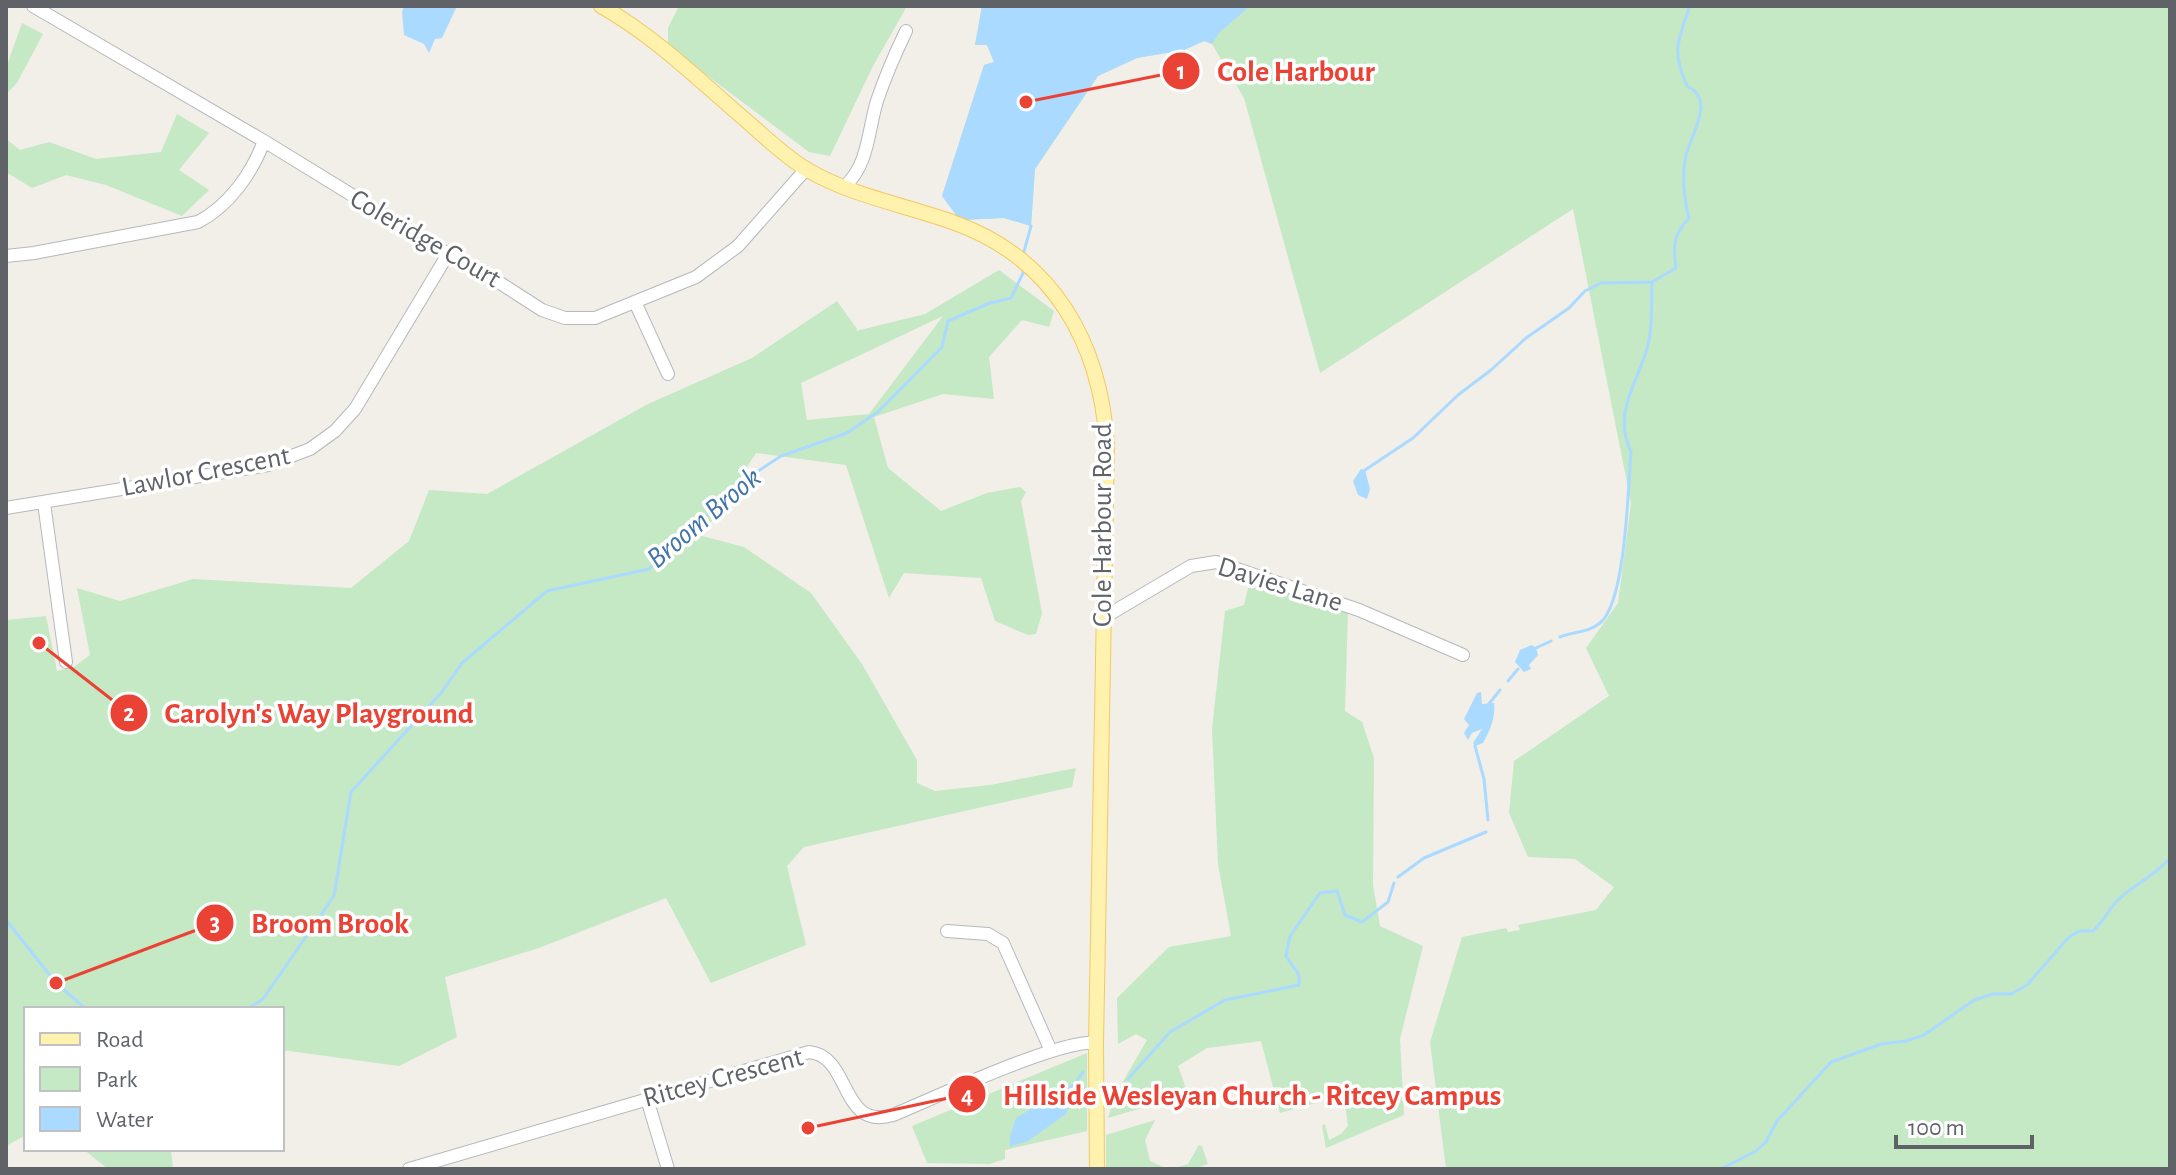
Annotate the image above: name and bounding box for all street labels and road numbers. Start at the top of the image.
street label: Coleridge Court [345,185,505,293]
street label: Cole Harbour Road [1089,423,1117,627]
street label: Lawlor Crescent [120,442,292,502]
street label: Davies Lane [1214,553,1346,617]
street label: Ritcey Crescent [640,1043,806,1113]

